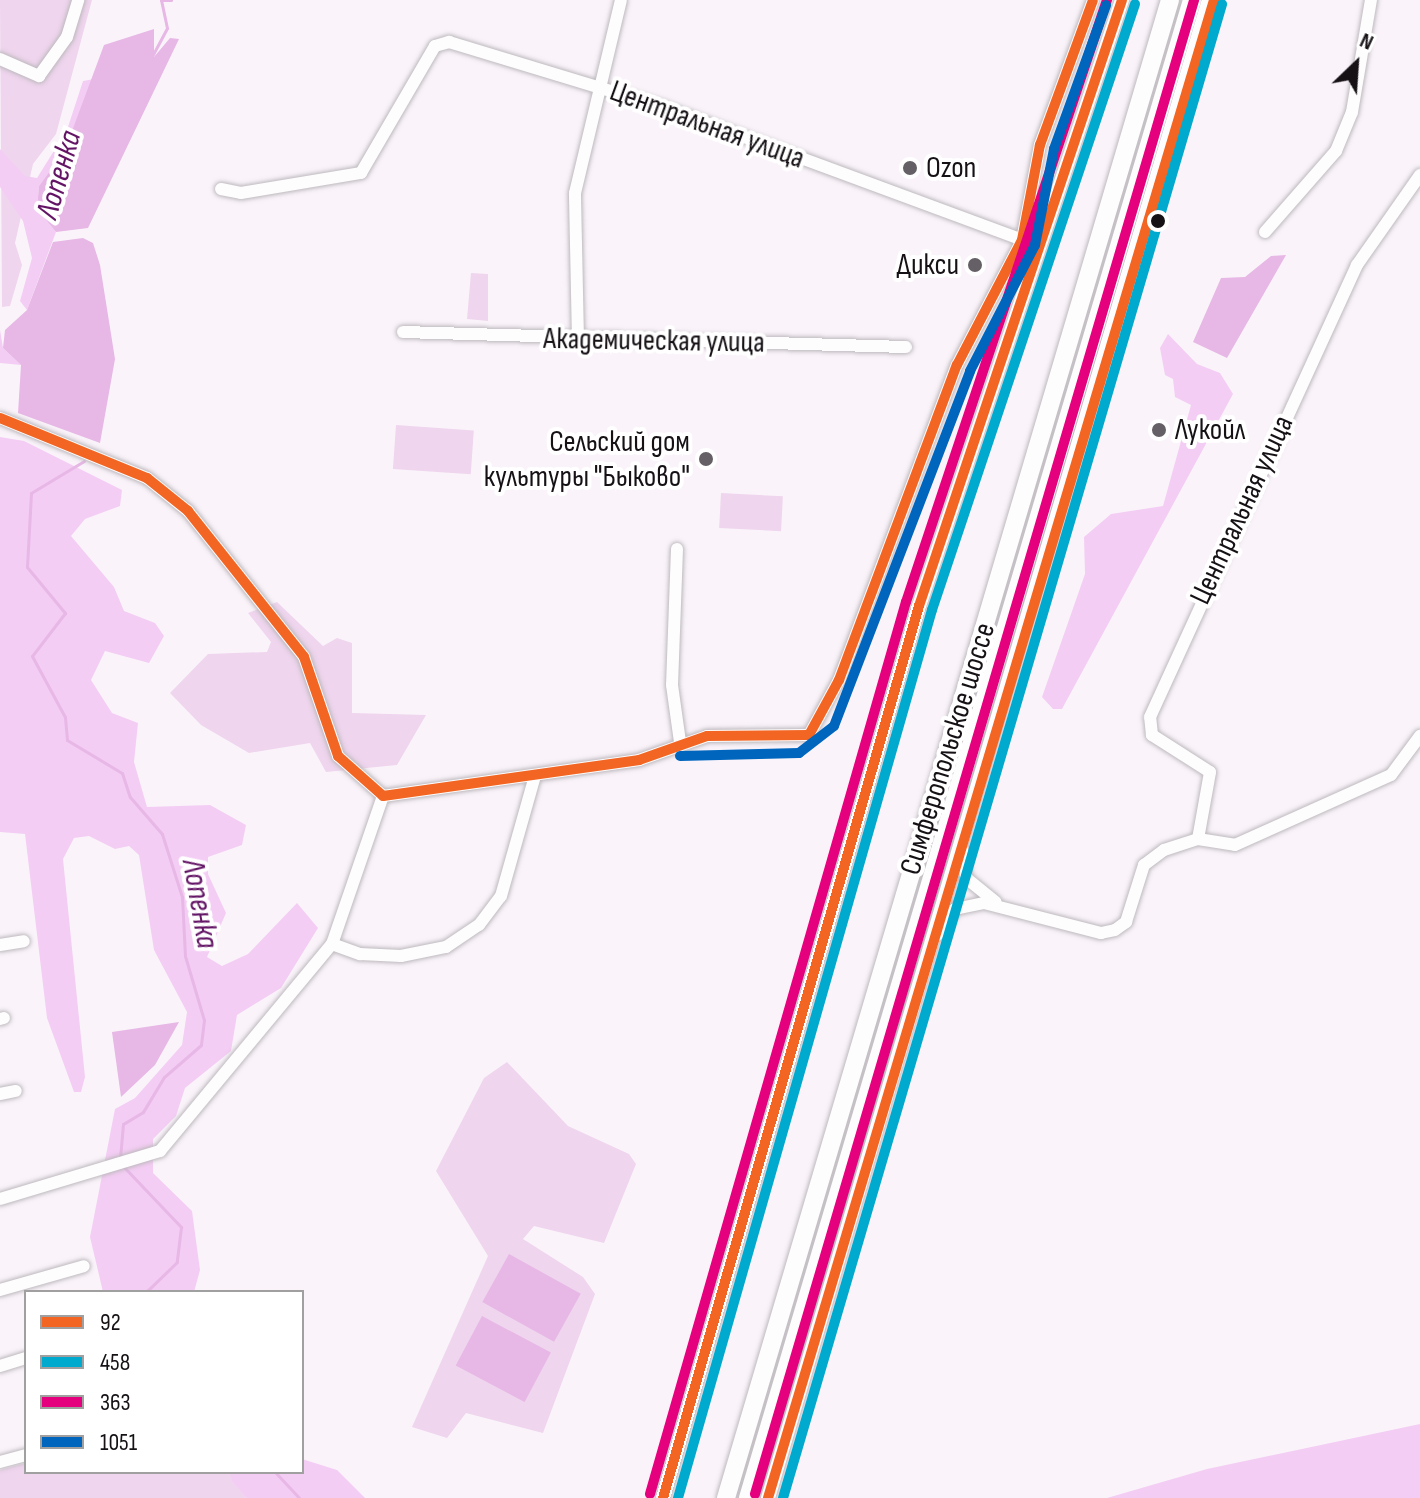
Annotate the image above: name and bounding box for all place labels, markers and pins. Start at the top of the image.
place label: Ozon [926,150,976,186]
marker: Ozon [901,159,919,177]
unlabelled marker [1150,213,1166,229]
place label: Дикси [897,247,959,283]
marker: Дикси [966,256,984,274]
place label: Лукойл [1175,412,1245,448]
marker: Лукойл [1150,421,1168,439]
place label: Сельский дом культуры "Быково" [484,424,690,494]
marker: Сельский дом культуры "Быково" [697,450,715,468]

